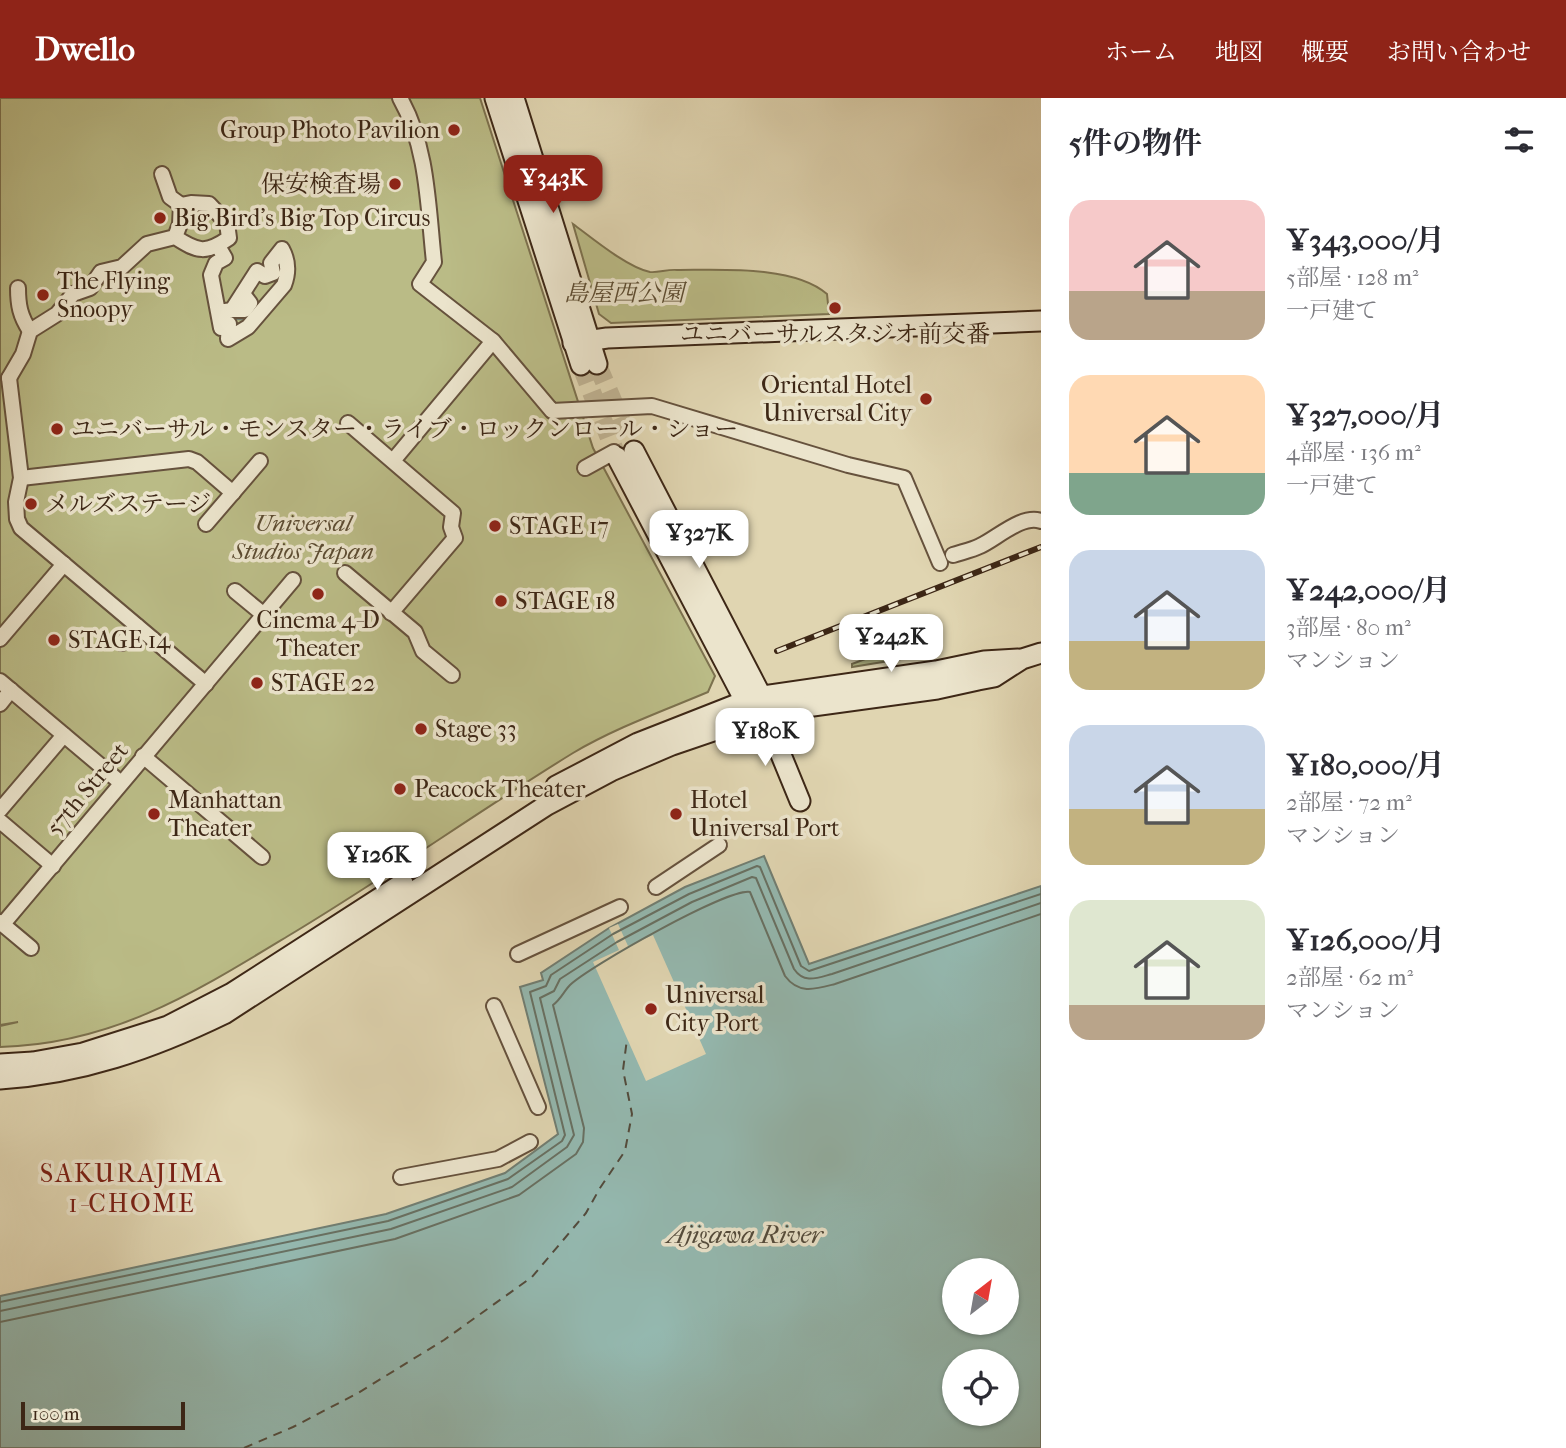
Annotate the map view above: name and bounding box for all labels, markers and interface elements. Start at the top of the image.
text: Dwello [35,30,135,69]
text: ホーム [1105,38,1177,66]
text: 地図 [1215,38,1263,66]
text: 概要 [1301,38,1349,66]
text: お問い合わせ [1387,38,1531,66]
place label: Group Photo Pavilion [220,116,440,144]
icon: filters [1500,121,1538,159]
marker: Group Photo Pavilion [446,122,462,138]
text: 5件の物件 [1069,126,1202,161]
pin: ¥343K [504,156,602,215]
text: ¥343K [519,164,587,191]
place label: 保安検査場 [261,170,381,198]
marker: 保安検査場 [387,176,403,192]
place label: Big Bird's Big Top Circus [174,204,430,232]
marker: Big Bird's Big Top Circus [152,210,168,226]
text: ¥343,000/月 [1286,223,1445,258]
icon: home [1125,228,1209,312]
text: 5部屋 · 128 m² [1286,264,1419,291]
place label: The Flying Snoopy [57,267,171,323]
park label: 島屋西公園 [564,279,688,307]
marker: The Flying Snoopy [35,287,51,303]
text: 一戸建て [1286,297,1378,324]
marker: ユニバーサルスタジオ前交番 [827,300,843,316]
place label: ユニバーサルスタジオ前交番 [680,320,990,348]
place label: Oriental Hotel Universal City [761,371,913,427]
marker: Oriental Hotel Universal City [918,391,934,407]
text: ¥327,000/月 [1286,398,1444,433]
icon: home [1125,403,1209,487]
place label: ユニバーサル・モンスター・ライブ・ロックンロール・ショー [71,415,738,443]
marker: ユニバーサル・モンスター・ライブ・ロックンロール・ショー [49,421,65,437]
text: 4部屋 · 136 m² [1286,439,1421,466]
text: 一戸建て [1286,472,1378,499]
place label: メルズステージ [45,490,211,518]
marker: メルズステージ [23,496,39,512]
park label: Universal Studios Japan [231,509,374,565]
pin: ¥327K [650,510,748,570]
place label: STAGE 17 [509,512,609,540]
marker: STAGE 17 [487,518,503,534]
text: ¥327K [666,519,732,546]
text: ¥242,000/月 [1286,573,1451,608]
icon: home [1125,578,1209,662]
marker: Cinema 4-D Theater [310,586,326,602]
place label: STAGE 18 [515,587,615,615]
marker: STAGE 18 [493,593,509,609]
place label: Cinema 4-D Theater [256,606,380,662]
pin: ¥242K [842,614,940,674]
text: 3部屋 · 80 m² [1286,614,1411,641]
text: ¥242K [855,623,927,650]
place label: STAGE 14 [68,626,171,654]
marker: STAGE 14 [46,632,62,648]
text: マンション [1286,647,1400,674]
place label: STAGE 22 [271,669,375,697]
marker: STAGE 22 [249,675,265,691]
pin: ¥180K [716,708,814,768]
place label: Stage 33 [435,715,517,743]
text: ¥180K [731,717,799,744]
marker: Stage 33 [413,721,429,737]
street label: 57th Street [40,737,134,841]
text: ¥180,000/月 [1286,748,1445,783]
icon: home [1125,753,1209,837]
place label: Peacock Theater [414,775,586,803]
marker: Peacock Theater [392,781,408,797]
place label: Manhattan Theater [168,786,282,842]
place label: Hotel Universal Port [690,786,840,842]
text: 2部屋 · 72 m² [1286,789,1412,816]
marker: Manhattan Theater [146,806,162,822]
marker: Hotel Universal Port [668,806,684,822]
text: マンション [1286,822,1400,849]
pin: ¥126K [328,832,426,892]
text: ¥126K [343,841,411,868]
text: ¥126,000/月 [1286,923,1445,958]
icon: home [1125,928,1209,1012]
text: 2部屋 · 62 m² [1286,964,1413,991]
place label: Universal City Port [665,981,765,1037]
text: マンション [1286,997,1400,1024]
marker: Universal City Port [643,1001,659,1017]
district label: SAKURAJIMA 1-CHOME [40,1158,224,1219]
water label: Ajigawa River [664,1219,825,1250]
north arrow [942,1258,1018,1335]
map controls [942,1258,1019,1426]
button: locate [942,1349,1019,1426]
scale bar [21,1399,186,1431]
text: 100 m [32,1403,80,1425]

